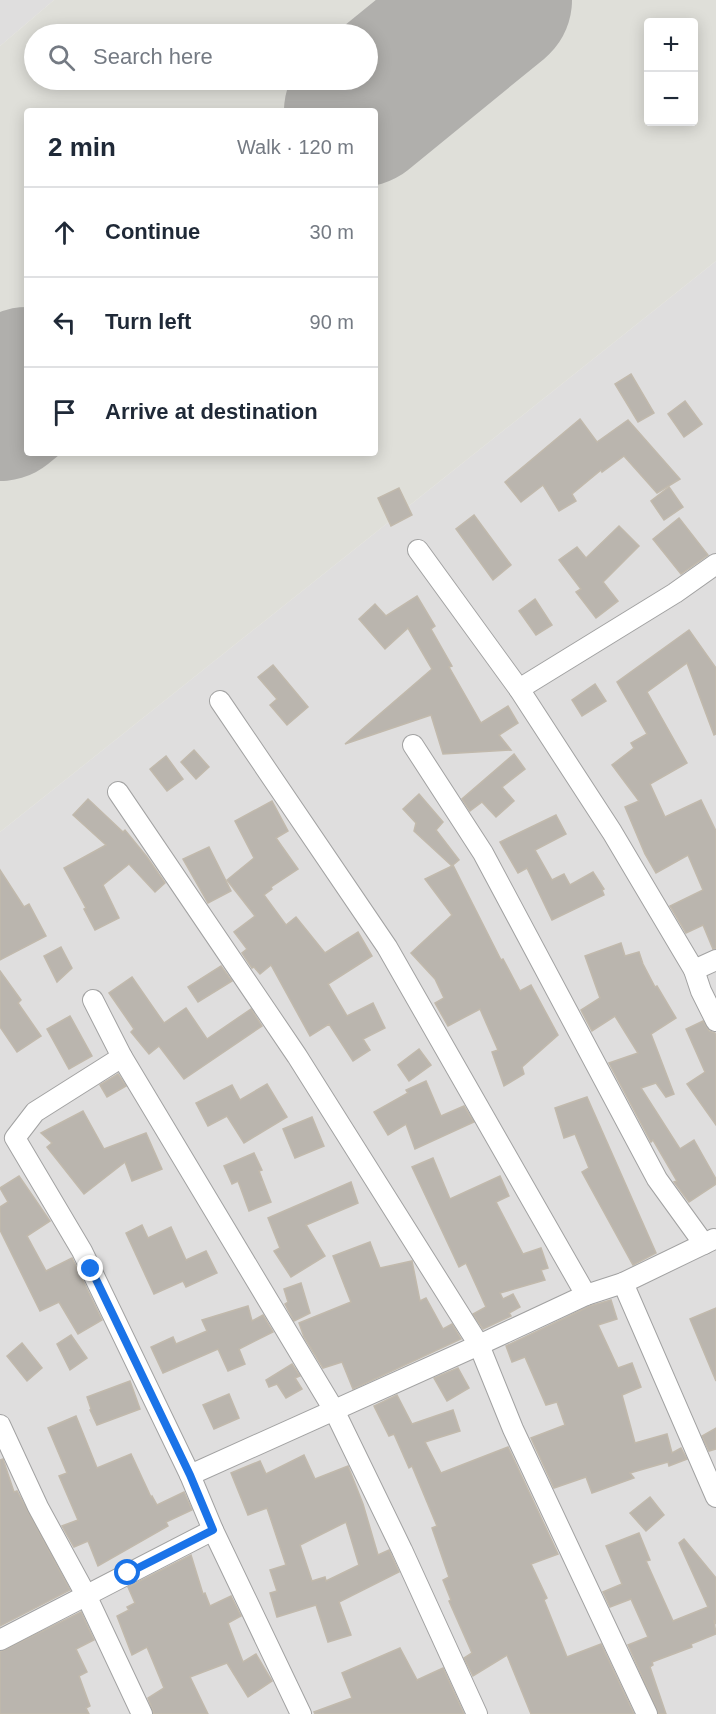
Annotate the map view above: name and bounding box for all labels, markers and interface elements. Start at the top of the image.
map controls [644,18,698,126]
button: + [644,18,698,72]
search box [24,24,378,90]
icon: search [45,41,78,74]
text: Search here [93,44,213,69]
button: − [644,72,698,126]
text: 2 min [48,132,116,162]
text: Walk · 120 m [237,136,354,158]
icon: ahead [48,216,81,249]
text: Continue [105,219,200,244]
text: 30 m [310,221,354,243]
icon: left [48,306,81,339]
text: Turn left [105,309,191,334]
text: 90 m [310,311,354,333]
icon: arrive [48,396,81,429]
text: Arrive at destination [105,399,318,424]
route end [77,1255,103,1281]
route start [114,1559,140,1585]

